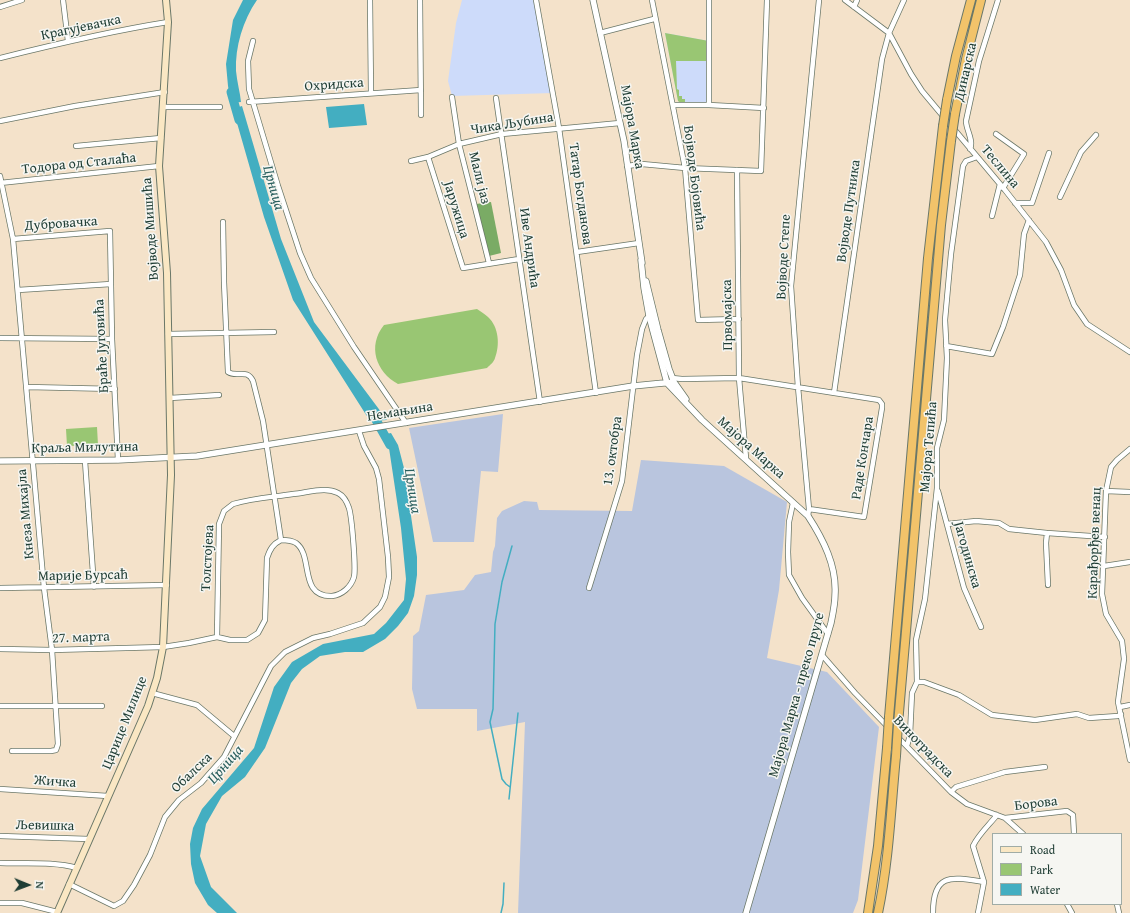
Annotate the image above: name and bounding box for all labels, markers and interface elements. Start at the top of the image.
street label: Крагујевачка [40,11,122,45]
street label: Динарска [951,41,981,103]
street label: Охридска [304,75,364,95]
street label: Мајора Марка [616,84,648,170]
street label: Чика Љубина [469,109,555,139]
street label: Војводе Бојовића [679,125,709,231]
street label: Татар Богданова [565,142,595,246]
street label: Теслина [977,142,1023,192]
street label: Тодора од Сталаћа [21,150,137,178]
street label: Мали јаз [464,150,494,206]
street label: Војводе Путника [833,159,865,263]
water label: Црница [258,164,288,212]
street label: Војводе Мишића [139,177,163,281]
street label: Јаружица [439,179,473,241]
street label: Иве Андрића [515,207,543,289]
street label: Дубровачка [24,213,98,235]
street label: Војводе Степе [773,214,795,300]
street label: Првомајска [719,279,737,351]
street label: Браће Југовића [91,299,113,393]
street label: Немањина [366,399,434,425]
street label: Мајора Тепића [917,401,941,493]
street label: Мајора Марка [714,413,788,483]
street label: 13. октобра [600,415,626,487]
street label: Раде Кончара [848,415,878,501]
street label: Краља Милутина [31,439,139,457]
water label: Црница [400,467,424,515]
street label: Кнеза Михајла [14,468,38,560]
street label: Карађорђев венац [1085,487,1105,599]
street label: Јагодинска [949,520,985,590]
street label: Толстојева [198,524,218,592]
street label: Марије Бурсаћ [38,567,128,585]
street label: Мајора Марка - преко пруге [765,611,829,779]
street label: 27. марта [52,629,110,647]
street label: Царице Милице [99,674,151,772]
street label: Виноградска [889,713,957,781]
water label: Црница [204,742,248,788]
street label: Обалска [168,750,216,796]
street label: Жичка [33,772,77,792]
street label: Борова [1014,793,1058,815]
street label: Љевишка [16,817,74,835]
legend [992,833,1122,905]
text: Road [1030,841,1055,858]
text: Park [1030,861,1053,878]
north arrow [8,865,48,905]
text: N [32,881,48,889]
text: Water [1030,881,1060,898]

